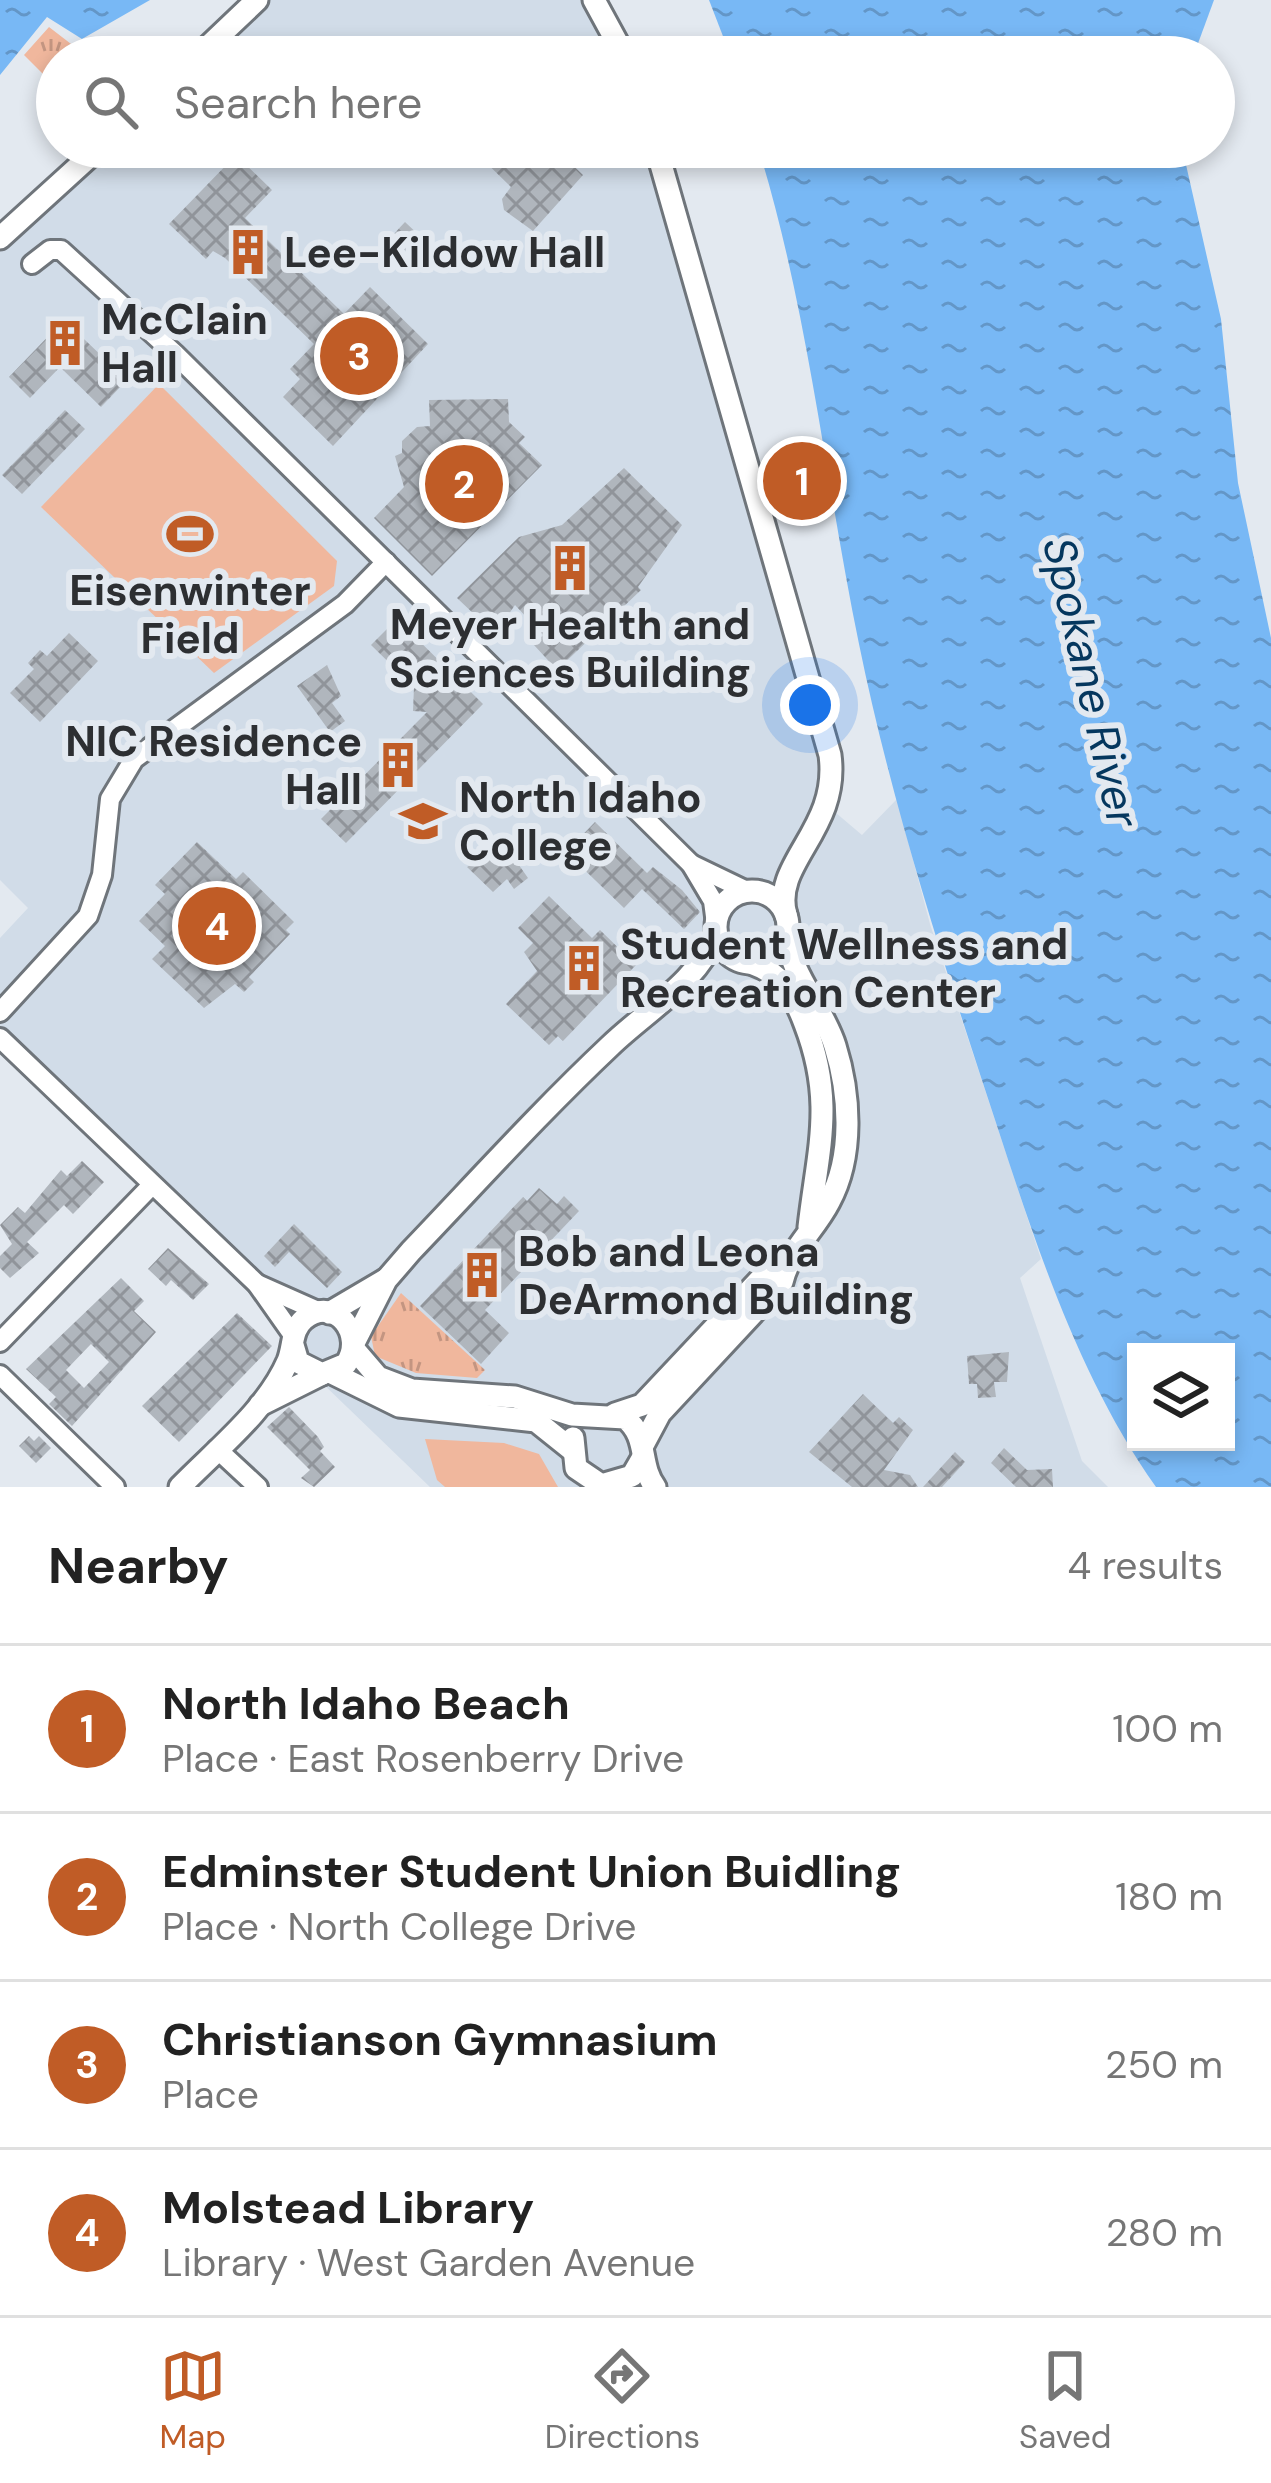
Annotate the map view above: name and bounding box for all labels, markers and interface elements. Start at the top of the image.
search box [36,36,1235,168]
icon: search [78,69,144,135]
text: Search here [174,73,422,132]
place label: Lee-Kildow Hall [284,225,605,280]
building icon: Lee-Kildow Hall [223,227,273,277]
place label: McClain Hall [101,292,268,395]
pin: 3 [320,311,398,401]
building icon: McClain Hall [40,318,90,368]
pin: 1 [763,436,841,526]
pin: 2 [425,439,503,529]
sports icon: Eisenwinter Field [165,509,215,559]
water label: Spokane River [1029,531,1153,834]
building icon: Meyer Health and Sciences Building [545,543,595,593]
place label: Eisenwinter Field [69,563,311,666]
place label: Meyer Health and Sciences Building [389,597,751,700]
your location [780,675,840,735]
place label: NIC Residence Hall [65,714,362,817]
building icon: NIC Residence Hall [373,740,423,790]
place label: North Idaho College [459,770,702,873]
school or university icon: North Idaho College [398,796,448,846]
pin: 4 [178,881,256,971]
place label: Student Wellness and Recreation Center [620,917,1068,1020]
building icon: Student Wellness and Recreation Center [559,943,609,993]
place label: Bob and Leona DeArmond Building [518,1224,914,1327]
building icon: Bob and Leona DeArmond Building [457,1250,507,1300]
map controls [1127,1343,1235,1451]
button: layers [1127,1343,1235,1451]
text: Nearby [48,1532,229,1599]
text: 4 results [1068,1540,1223,1591]
text: North Idaho Beach [162,1674,570,1733]
text: 1 [80,1703,94,1754]
text: 100 m [1112,1703,1223,1754]
text: Place · East Rosenberry Drive [162,1733,684,1784]
text: Edminster Student Union Buidling [162,1842,901,1901]
text: 2 [76,1871,98,1922]
text: 180 m [1115,1871,1223,1922]
text: Place · North College Drive [162,1901,636,1952]
text: Christianson Gymnasium [162,2010,718,2069]
text: 3 [75,2039,99,2090]
text: 250 m [1105,2039,1223,2090]
text: Place [162,2069,259,2120]
text: Molstead Library [162,2178,534,2237]
text: 4 [74,2207,100,2258]
text: 280 m [1106,2207,1223,2258]
text: Library · West Garden Avenue [162,2237,695,2288]
tab: Map [159,2343,226,2458]
tab: Directions [545,2343,700,2458]
tab: Saved [1019,2343,1112,2458]

